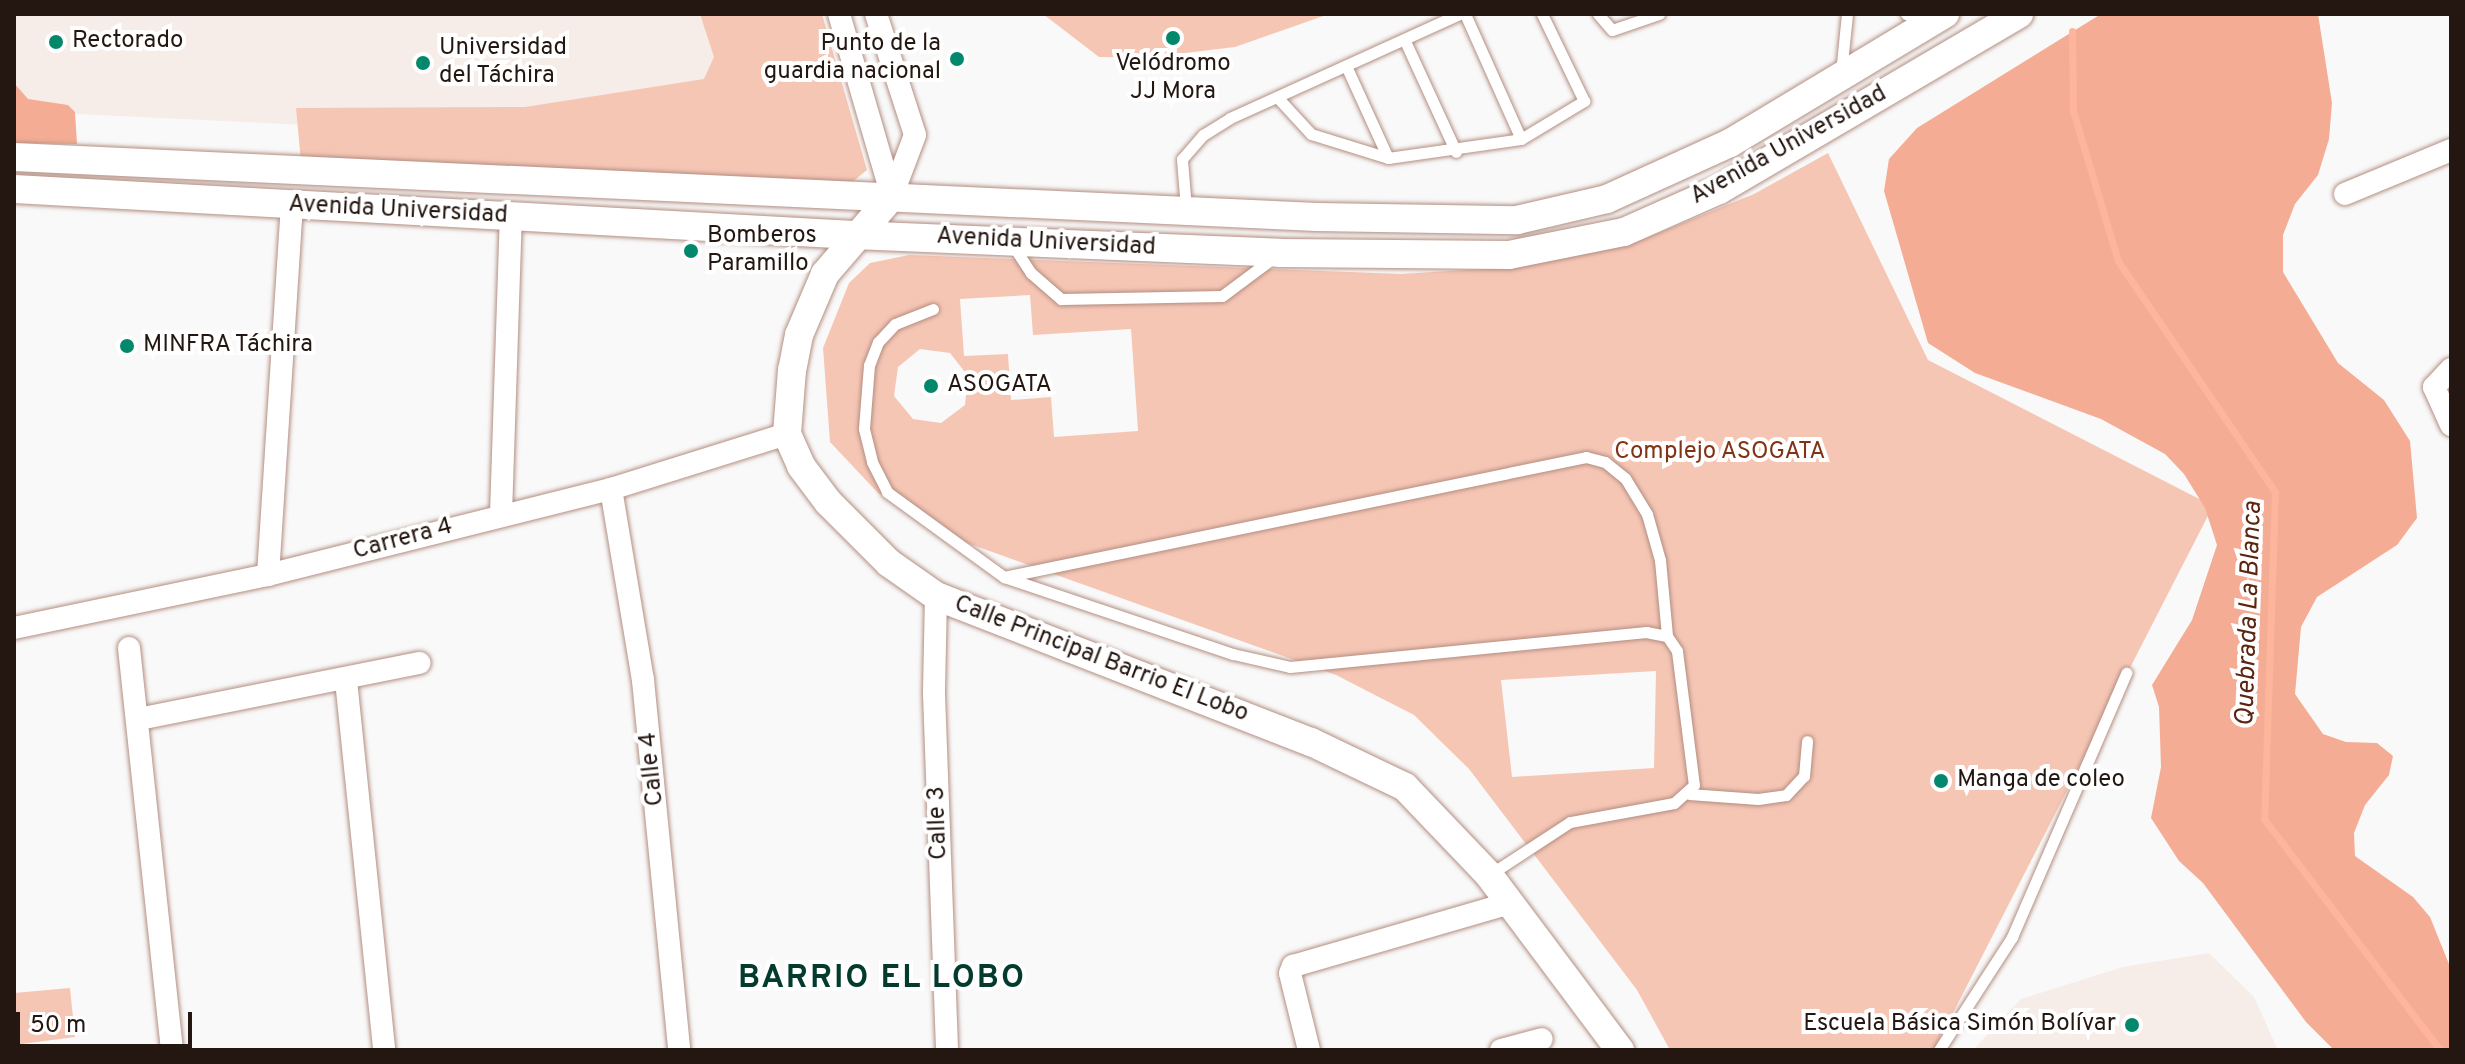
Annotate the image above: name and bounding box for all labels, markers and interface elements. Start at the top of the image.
place label: Rectorado [72,28,183,56]
marker: Velódromo JJ Mora [1164,29,1182,47]
place label: Punto de la guardia nacional [764,31,941,87]
marker: Rectorado [47,33,65,51]
place label: Universidad del Táchira [439,35,567,91]
marker: Punto de la guardia nacional [948,50,966,68]
place label: Velódromo JJ Mora [1115,51,1231,107]
marker: Universidad del Táchira [414,54,432,72]
street label: Avenida Universidad [1686,80,1892,212]
street label: Avenida Universidad [288,191,508,231]
place label: Bomberos Paramillo [707,223,817,279]
street label: Avenida Universidad [936,223,1156,263]
marker: Bomberos Paramillo [682,242,700,260]
place label: MINFRA Táchira [143,332,315,360]
marker: MINFRA Táchira [118,337,136,355]
place label: ASOGATA [947,372,1052,400]
marker: ASOGATA [922,377,940,395]
park label: Complejo ASOGATA [1614,439,1826,467]
water label: Quebrada La Blanca [2230,501,2270,727]
street label: Carrera 4 [350,513,456,567]
street label: Calle Principal Barrio El Lobo [950,590,1252,730]
street label: Calle 4 [635,731,671,807]
place label: Manga de coleo [1957,767,2125,795]
marker: Manga de coleo [1932,772,1950,790]
street label: Calle 3 [923,786,955,860]
district label: BARRIO EL LOBO [738,960,1026,998]
scale bar [20,996,196,1046]
text: 50 m [30,1011,86,1041]
place label: Escuela Básica Simón Bolívar [1803,1011,2116,1039]
marker: Escuela Básica Simón Bolívar [2123,1016,2141,1034]

